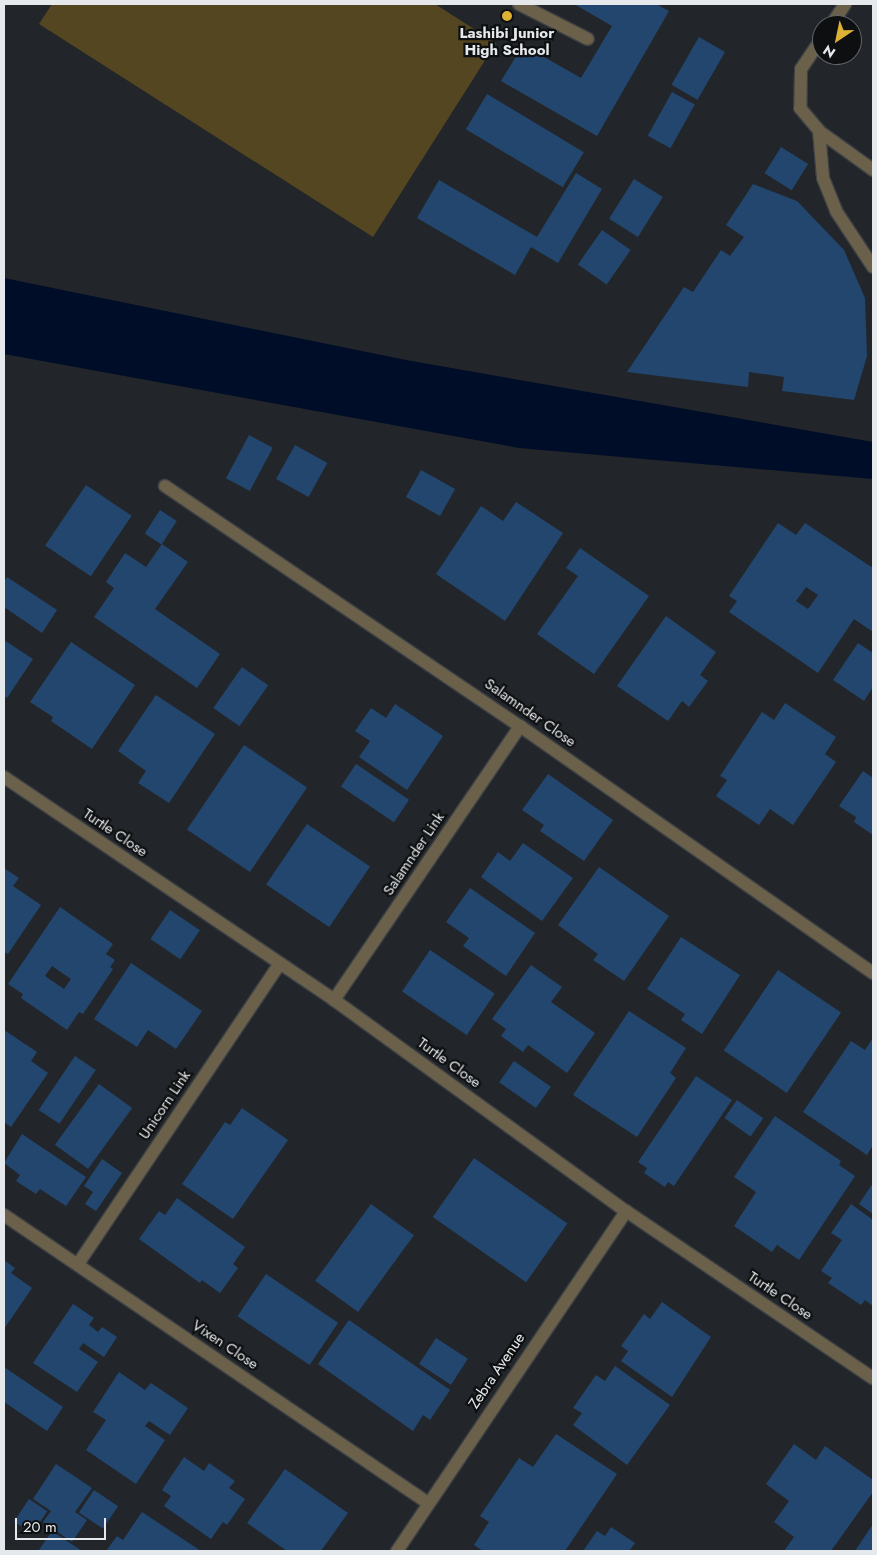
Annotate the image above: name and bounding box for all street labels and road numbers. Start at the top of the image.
street label: Salamnder Close [481,675,579,751]
street label: Turtle Close [79,805,151,861]
street label: Salamnder Link [379,809,449,899]
street label: Turtle Close [414,1034,484,1092]
street label: Unicorn Link [135,1067,195,1143]
street label: Turtle Close [744,1268,816,1324]
street label: Vixen Close [189,1316,261,1374]
street label: Zebra Avenue [465,1330,529,1412]

